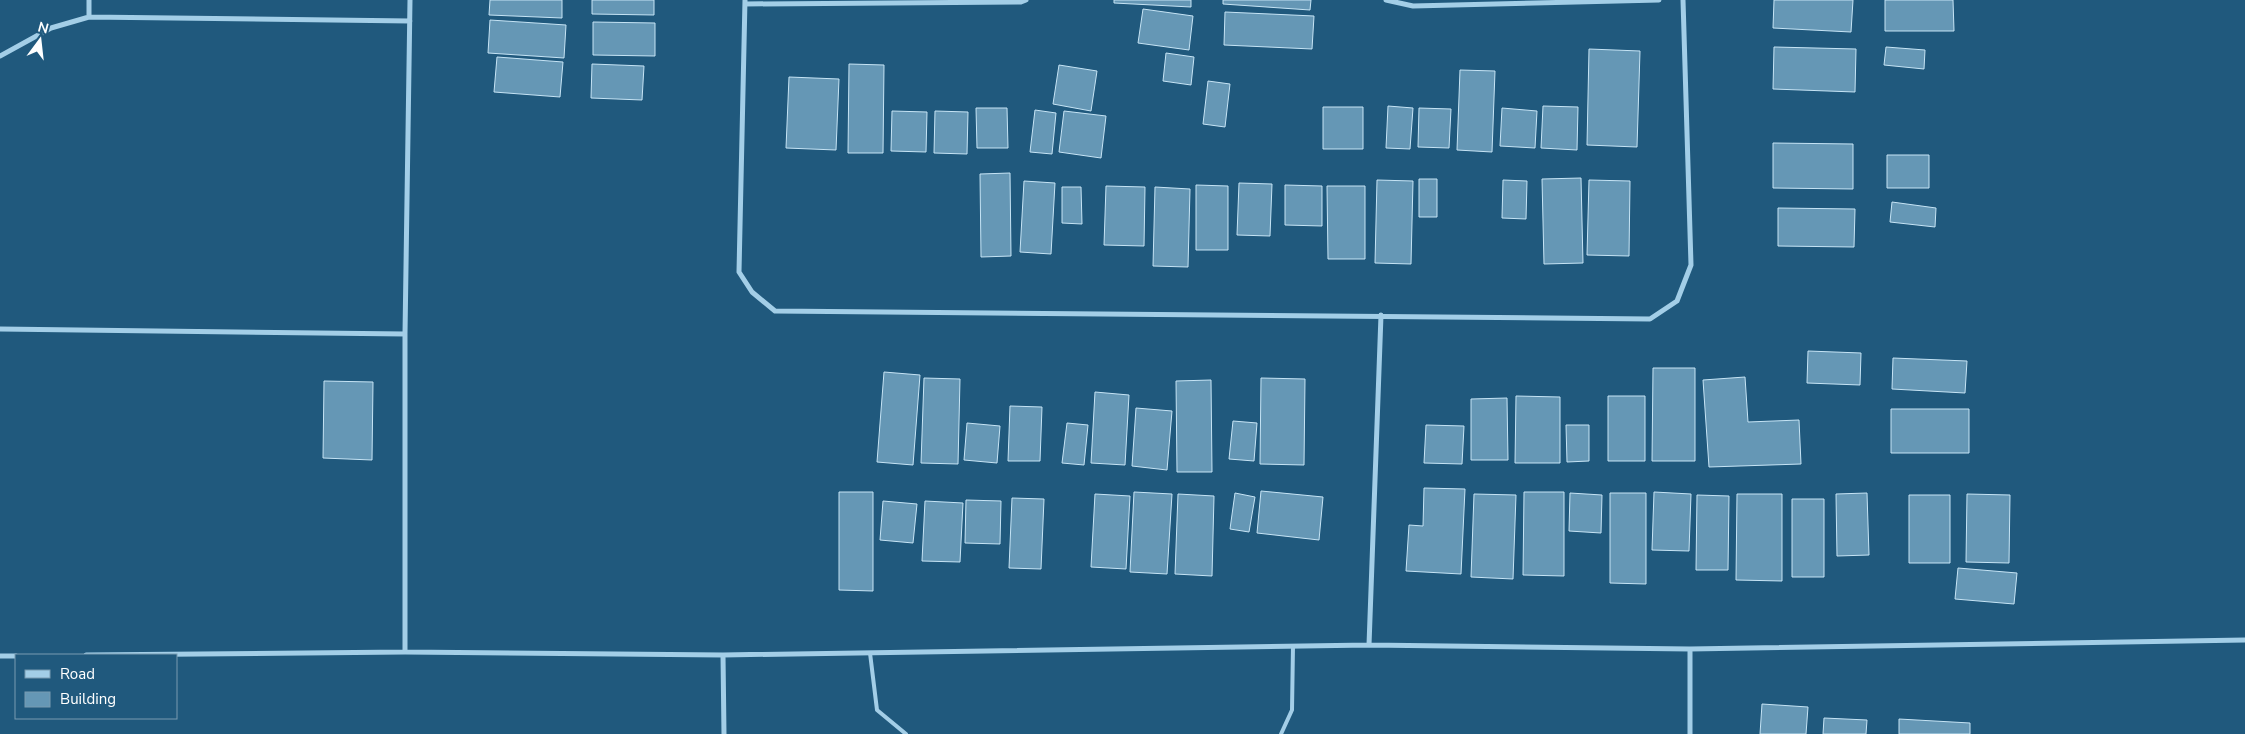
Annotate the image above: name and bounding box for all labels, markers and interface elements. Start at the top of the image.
north arrow [15,15,65,65]
text: N [36,17,51,38]
legend [15,654,178,719]
text: Road [60,664,95,684]
text: Building [60,689,116,709]

